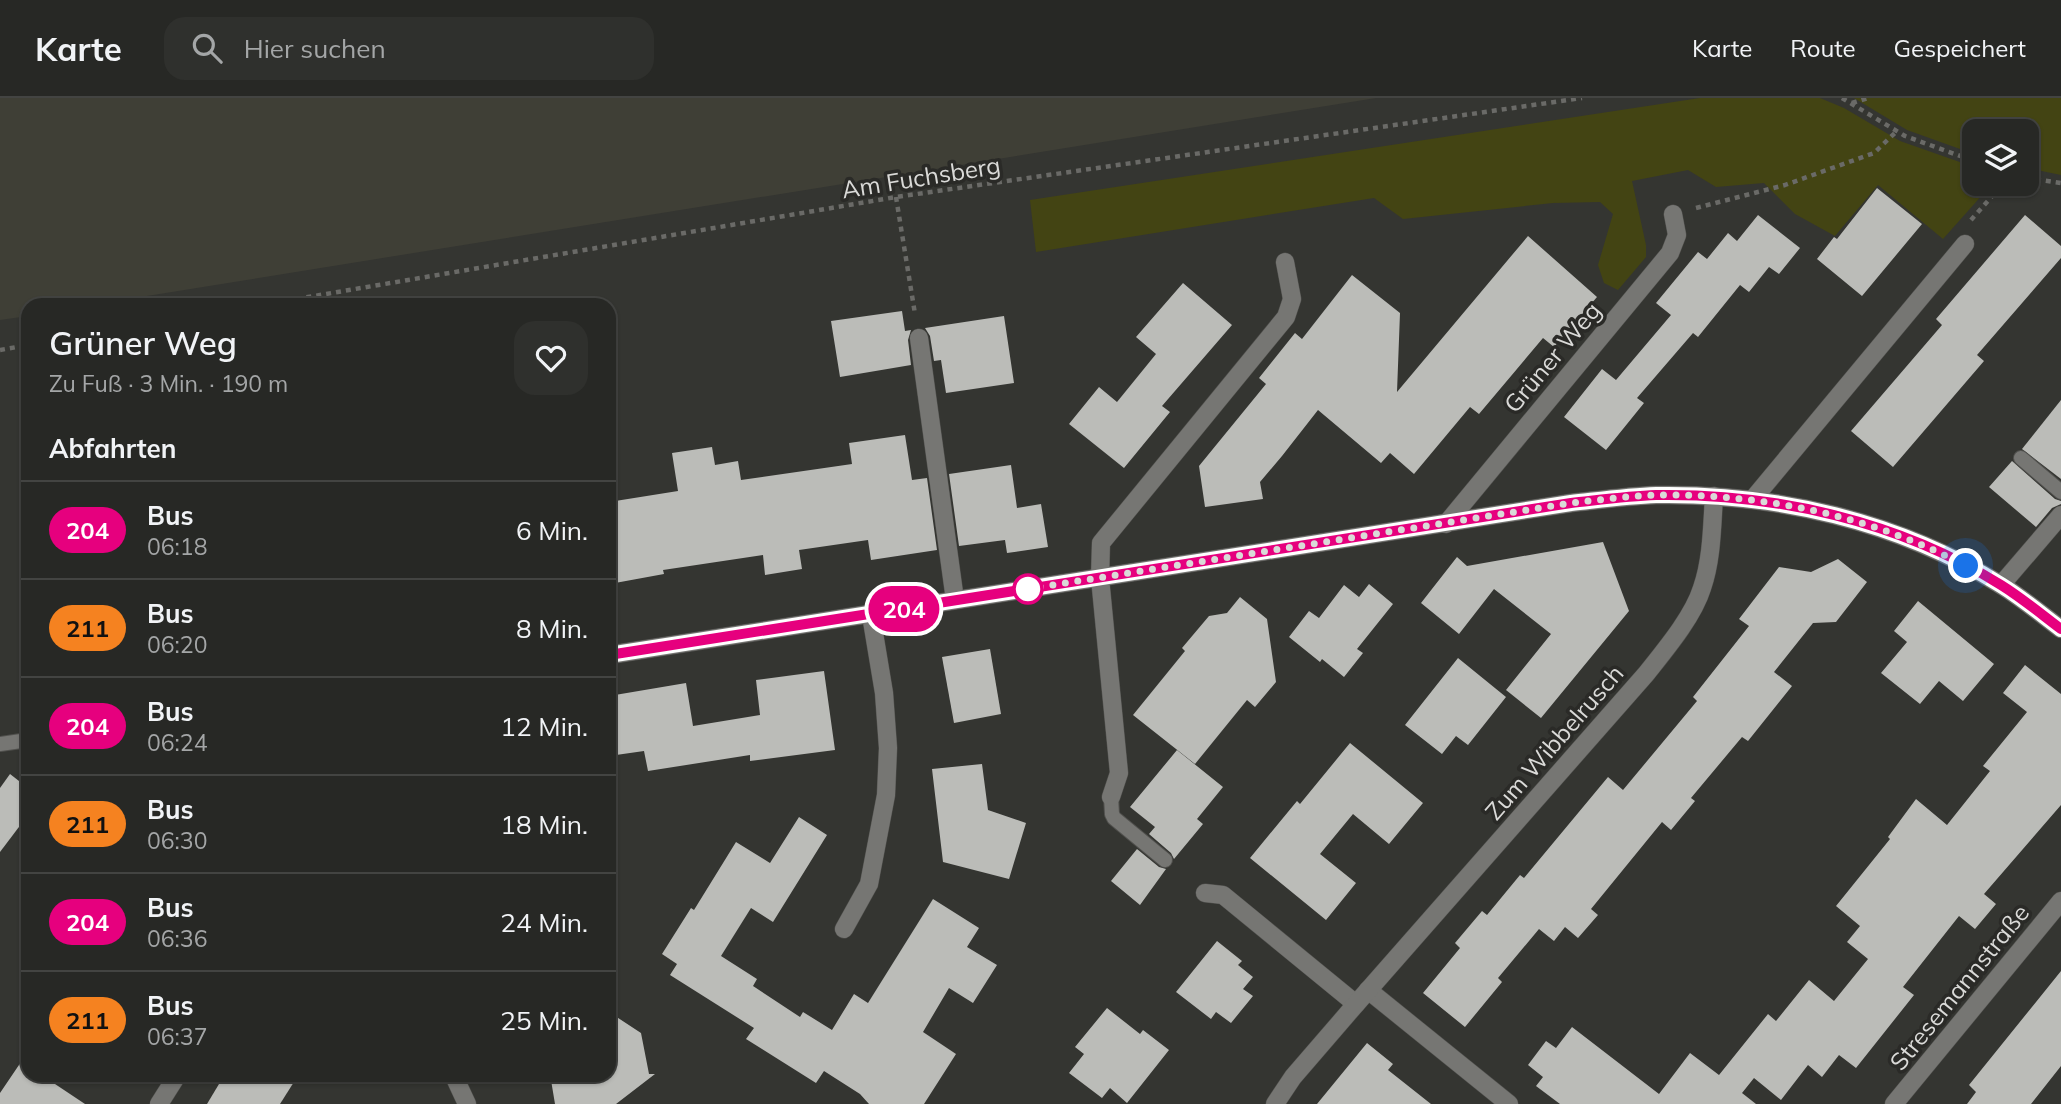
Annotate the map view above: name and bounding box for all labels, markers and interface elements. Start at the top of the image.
search box [164,17,654,80]
text: Karte [35,28,122,69]
icon: search [188,29,226,67]
text: Hier suchen [244,32,386,65]
text: Karte [1692,33,1752,63]
text: Route [1790,33,1856,63]
text: Gespeichert [1894,33,2026,63]
map controls [1962,119,2039,196]
button: layers [1962,119,2039,196]
street label: Am Fuchsberg [839,150,1003,204]
street label: Grüner Weg [1497,296,1607,418]
button: heart [514,321,588,395]
text: Grüner Weg [49,322,237,363]
text: Zu Fuß · 3 Min. · 190 m [49,369,288,398]
text: Abfahrten [49,432,176,465]
text: Bus [147,499,193,532]
text: 6 Min. [516,514,588,547]
text: 204 [66,515,109,545]
text: 06:18 [147,532,207,561]
your location [1948,548,1983,583]
unlabelled marker [1013,574,1043,604]
line badge: 204 [864,586,944,632]
text: 204 [882,594,926,624]
text: Bus [147,597,193,630]
text: 8 Min. [516,612,588,645]
text: 211 [66,613,109,643]
text: 06:20 [147,630,207,659]
street label: Zum Wibbelrusch [1479,658,1629,826]
text: Bus [147,695,193,728]
text: 12 Min. [500,710,588,743]
text: 204 [66,711,109,741]
text: 06:24 [147,728,207,757]
text: Bus [147,793,193,826]
text: 18 Min. [500,808,588,841]
text: 211 [66,809,109,839]
text: 06:30 [147,826,207,855]
text: Bus [147,891,193,924]
street label: Stresemannstraße [1883,898,2035,1076]
text: 24 Min. [500,906,588,939]
text: 204 [66,907,109,937]
text: 06:36 [147,924,207,953]
text: Bus [147,989,193,1022]
text: 25 Min. [500,1004,588,1037]
text: 211 [66,1005,109,1035]
text: 06:37 [147,1022,207,1051]

